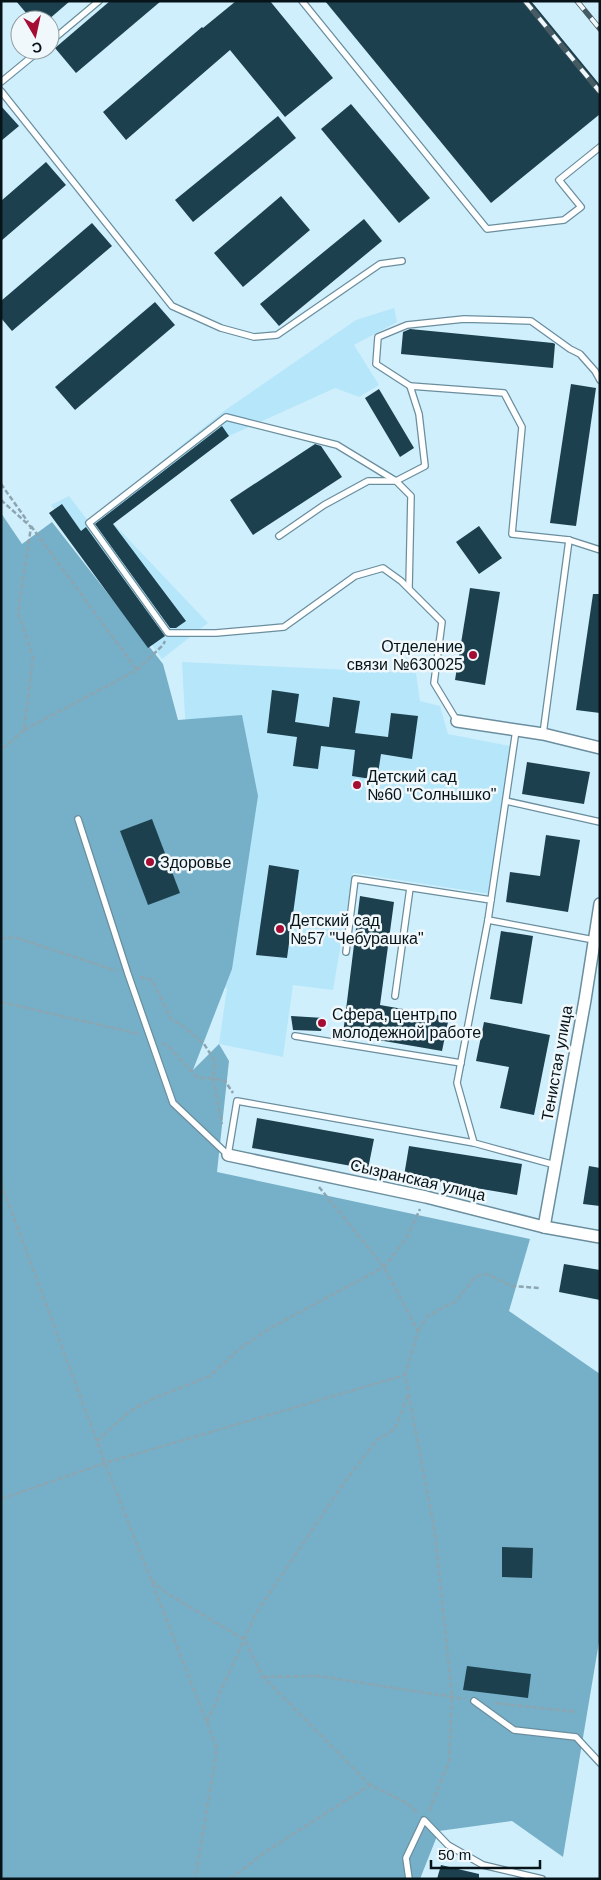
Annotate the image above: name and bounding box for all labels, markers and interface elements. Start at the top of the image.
north arrow [10,10,60,60]
text: С [31,39,43,57]
place label: Отделение связи №630025 [347,638,463,673]
marker: Отделение связи №630025 [467,649,479,661]
place label: Детский сад №60 "Солнышко" [367,768,496,803]
marker: Детский сад №60 "Солнышко" [351,779,363,791]
place label: Здоровье [160,854,232,871]
marker: Здоровье [144,856,156,868]
place label: Детский сад №57 "Чебурашка" [290,912,424,947]
marker: Детский сад №57 "Чебурашка" [274,923,286,935]
street label: Тенистая улица [538,1004,576,1122]
place label: Сфера, центр по молодежной работе [332,1006,481,1041]
marker: Сфера, центр по молодежной работе [316,1017,328,1029]
street label: Сызранская улица [349,1156,487,1204]
scale bar [431,1838,540,1870]
text: 50 m [438,1846,471,1863]

